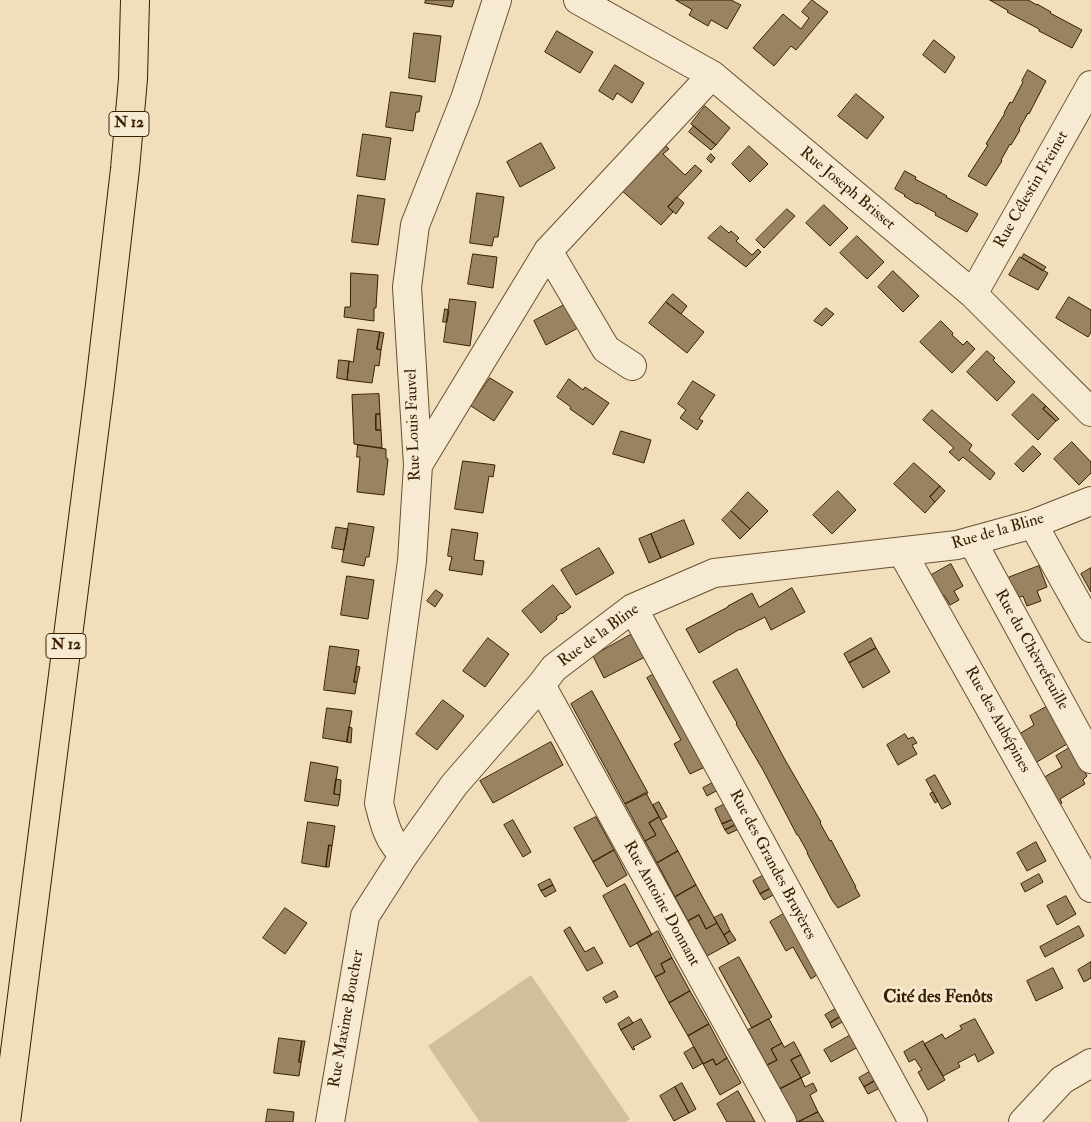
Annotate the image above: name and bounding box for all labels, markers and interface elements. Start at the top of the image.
road number: N 12 [109,112,149,136]
street label: Rue Célestin Freinet [991,128,1073,252]
street label: Rue Joseph Brisset [795,143,899,235]
street label: Rue Louis Fauvel [402,369,426,481]
street label: Rue de la Bline [950,510,1046,554]
street label: Rue du Chèvrefeuille [990,586,1072,714]
street label: Rue de la Bline [555,600,643,672]
road number: N 12 [46,634,86,658]
street label: Rue des Aubépines [960,663,1034,777]
street label: Rue des Grandes Bruyères [724,787,820,943]
street label: Rue Antoine Donnant [619,838,703,970]
street label: Rue Maxime Boucher [325,949,369,1089]
district label: Cité des Fenôts [883,987,993,1009]

